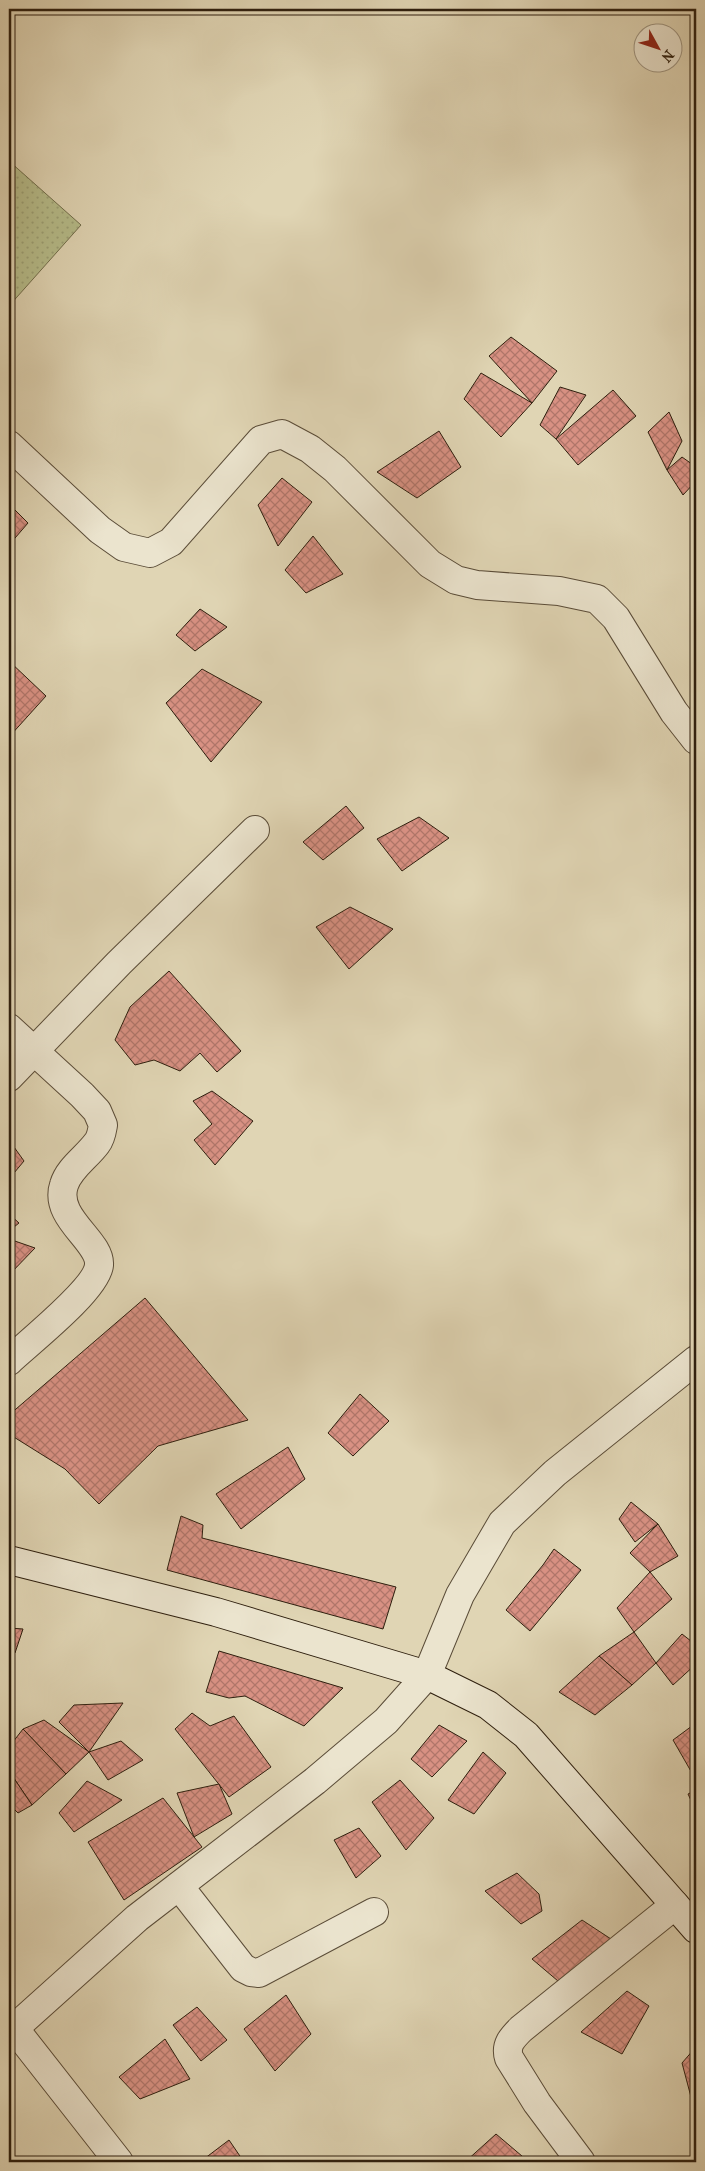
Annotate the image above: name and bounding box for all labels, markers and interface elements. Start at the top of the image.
north arrow [632,22,682,72]
text: N [657,47,678,66]

